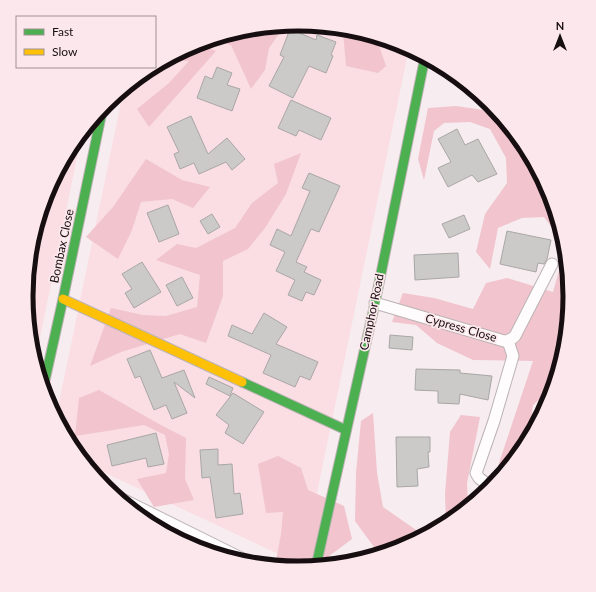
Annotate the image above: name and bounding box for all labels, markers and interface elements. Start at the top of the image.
legend [16,16,156,68]
north arrow [540,16,580,56]
text: N [556,19,564,32]
text: Fast [52,24,74,39]
text: Slow [52,44,78,59]
street label: Bombax Close [46,208,77,284]
street label: Camphor Road [356,272,387,352]
street label: Cypress Close [424,310,499,345]

